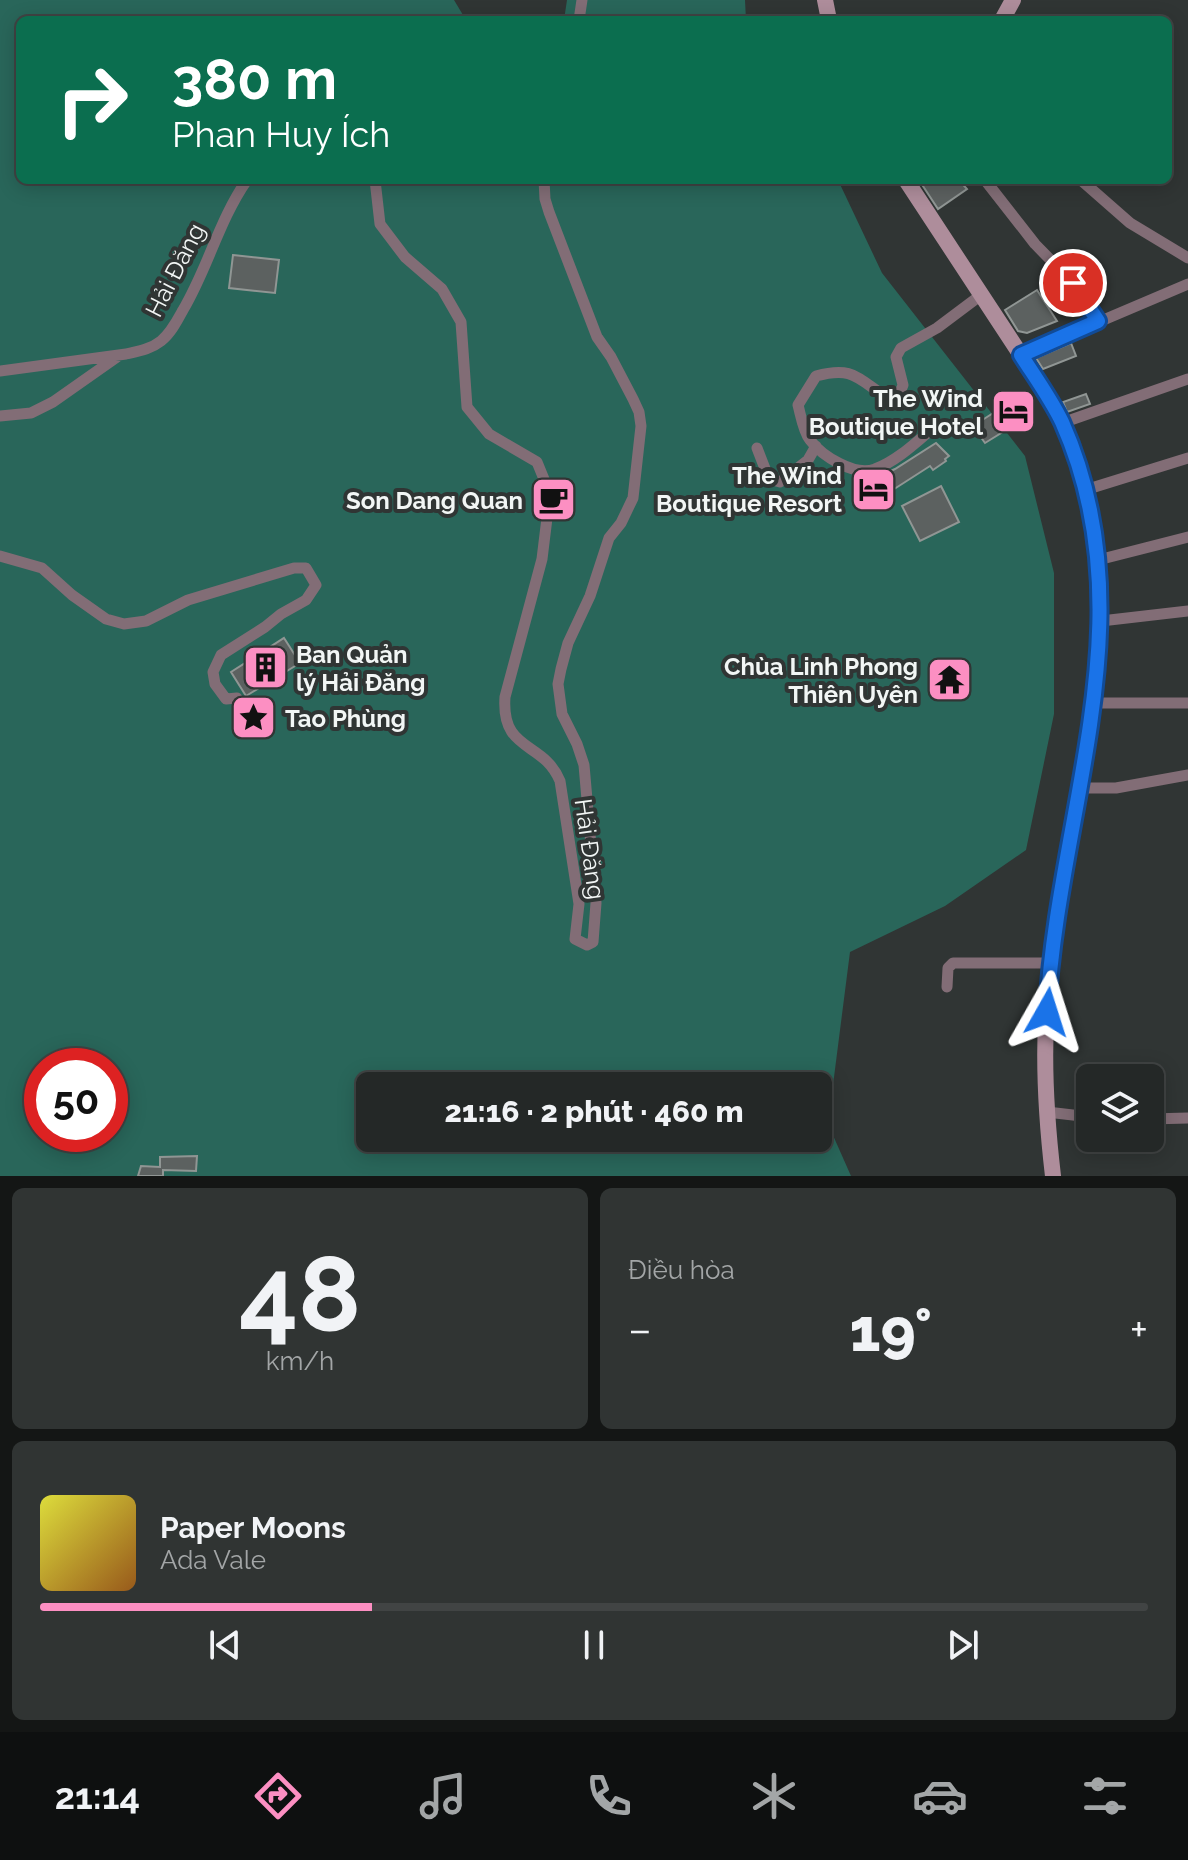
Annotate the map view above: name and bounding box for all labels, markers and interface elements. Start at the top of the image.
text: 380 m [172,46,337,112]
icon: right [40,48,144,152]
text: Phan Huy Ích [172,113,390,155]
street label: Hải Đăng [139,218,211,322]
pin [1039,249,1107,317]
icon: arrive [1051,261,1095,305]
place label: The Wind Boutique Hotel [809,384,983,441]
hotel icon: The Wind Boutique Hotel [990,388,1038,436]
place label: The Wind Boutique Resort [656,461,842,518]
hotel icon: The Wind Boutique Resort [849,465,897,513]
cafe icon: Son Dang Quan [530,476,578,524]
place label: Son Dang Quan [346,486,523,515]
place label: Ban Quản lý Hải Đăng [296,640,426,697]
building icon: Ban Quản lý Hải Đăng [241,644,289,692]
place label: Chùa Linh Phong Thiên Uyên [724,652,918,709]
temple icon: Chùa Linh Phong Thiên Uyên [925,656,973,704]
place icon: Tao Phùng [230,694,278,742]
place label: Tao Phùng [285,704,406,733]
street label: Hải Đăng [569,797,611,901]
position arrow [1005,970,1089,1054]
speed limit sign: 50 [24,1048,128,1152]
map controls [1076,1064,1164,1152]
button: layers [1076,1064,1164,1152]
text: 21:16 · 2 phút · 460 m [444,1094,744,1129]
text: 48 [239,1233,361,1355]
text: Điều hòa [628,1255,735,1285]
text: 19° [850,1295,932,1365]
text: − [628,1304,652,1355]
text: + [1130,1304,1148,1355]
text: km/h [266,1346,334,1376]
text: Paper Moons [160,1510,346,1545]
text: Ada Vale [160,1545,266,1575]
icon: previous [203,1623,247,1667]
icon: pause [572,1623,616,1667]
icon: next [941,1623,985,1667]
icon: directions [250,1768,306,1824]
icon: music [415,1768,471,1824]
icon: phone [581,1768,637,1824]
icon: climate [746,1768,802,1824]
icon: car [912,1768,968,1824]
icon: filters [1077,1768,1133,1824]
text: 21:14 [55,1775,140,1817]

